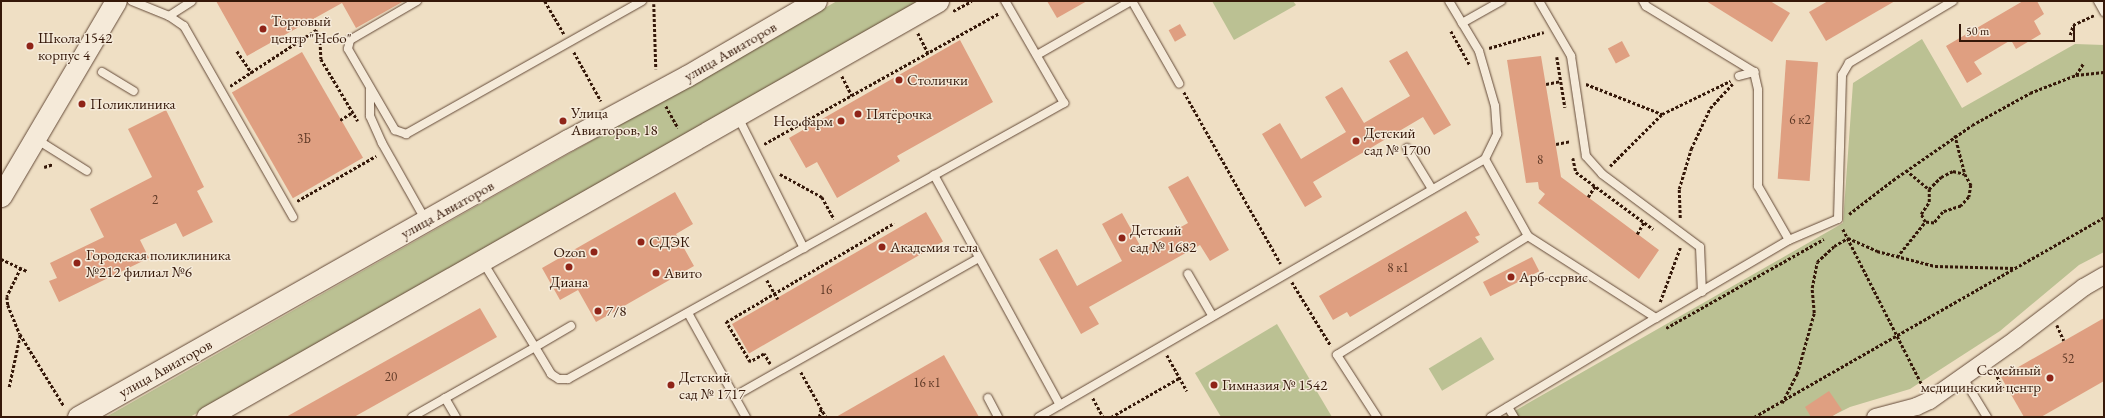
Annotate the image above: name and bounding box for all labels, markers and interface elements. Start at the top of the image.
place label: Торговый центр "Небо" [271,11,352,46]
scale bar [1961,16,2077,42]
street label: улица Авиаторов [681,17,779,85]
text: 50 m [1966,23,1989,39]
marker: Торговый центр "Небо" [258,24,268,34]
place label: Школа 1542 корпус 4 [38,28,112,63]
marker: Школа 1542 корпус 4 [25,41,35,51]
place label: Столички [907,71,968,89]
marker: Столички [894,75,904,85]
place label: Поликлиника [90,95,176,113]
marker: Поликлиника [77,99,87,109]
place label: Улица Авиаторов, 18 [571,103,658,138]
place label: Пятёрочка [866,105,932,123]
marker: Пятёрочка [853,109,863,119]
place label: Нео фарм [773,112,833,130]
house number: 6 к2 [1789,112,1811,128]
marker: Улица Авиаторов, 18 [558,116,568,126]
marker: Нео фарм [836,116,846,126]
place label: Детский сад № 1700 [1364,123,1430,158]
house number: 3Б [297,131,311,147]
marker: Детский сад № 1700 [1351,136,1361,146]
house number: 8 [1537,152,1543,168]
street label: улица Авиаторов [397,176,497,242]
house number: 2 [152,192,158,208]
place label: Детский сад № 1682 [1130,220,1196,255]
place label: СДЭК [649,233,690,251]
marker: Детский сад № 1682 [1117,233,1127,243]
marker: СДЭК [636,237,646,247]
place label: Академия тела [890,238,978,256]
marker: Академия тела [877,242,887,252]
place label: Ozon [554,243,586,261]
place label: Городская поликлиника №212 филиал №6 [86,245,231,280]
marker: Ozon [589,247,599,257]
marker: Городская поликлиника №212 филиал №6 [71,257,83,269]
house number: 8 к1 [1387,260,1409,276]
marker: Диана [564,262,574,272]
place label: Авито [664,264,702,282]
marker: Авито [651,268,661,278]
place label: Арб-сервис [1519,268,1588,286]
marker: Арб-сервис [1506,272,1516,282]
place label: Диана [550,273,588,291]
house number: 16 [820,282,832,298]
place label: 7/8 [606,302,626,320]
marker: 7/8 [593,306,603,316]
street label: улица Авиаторов [115,335,215,401]
house number: 52 [2062,351,2074,367]
place label: Семейный медицинский центр [1920,360,2041,395]
place label: Детский сад № 1717 [679,367,745,402]
house number: 20 [385,369,397,385]
marker: Семейный медицинский центр [2044,372,2056,384]
house number: 16 к1 [913,375,941,391]
place label: Гимназия № 1542 [1222,376,1327,394]
marker: Детский сад № 1717 [666,380,676,390]
marker: Гимназия № 1542 [1209,380,1219,390]

